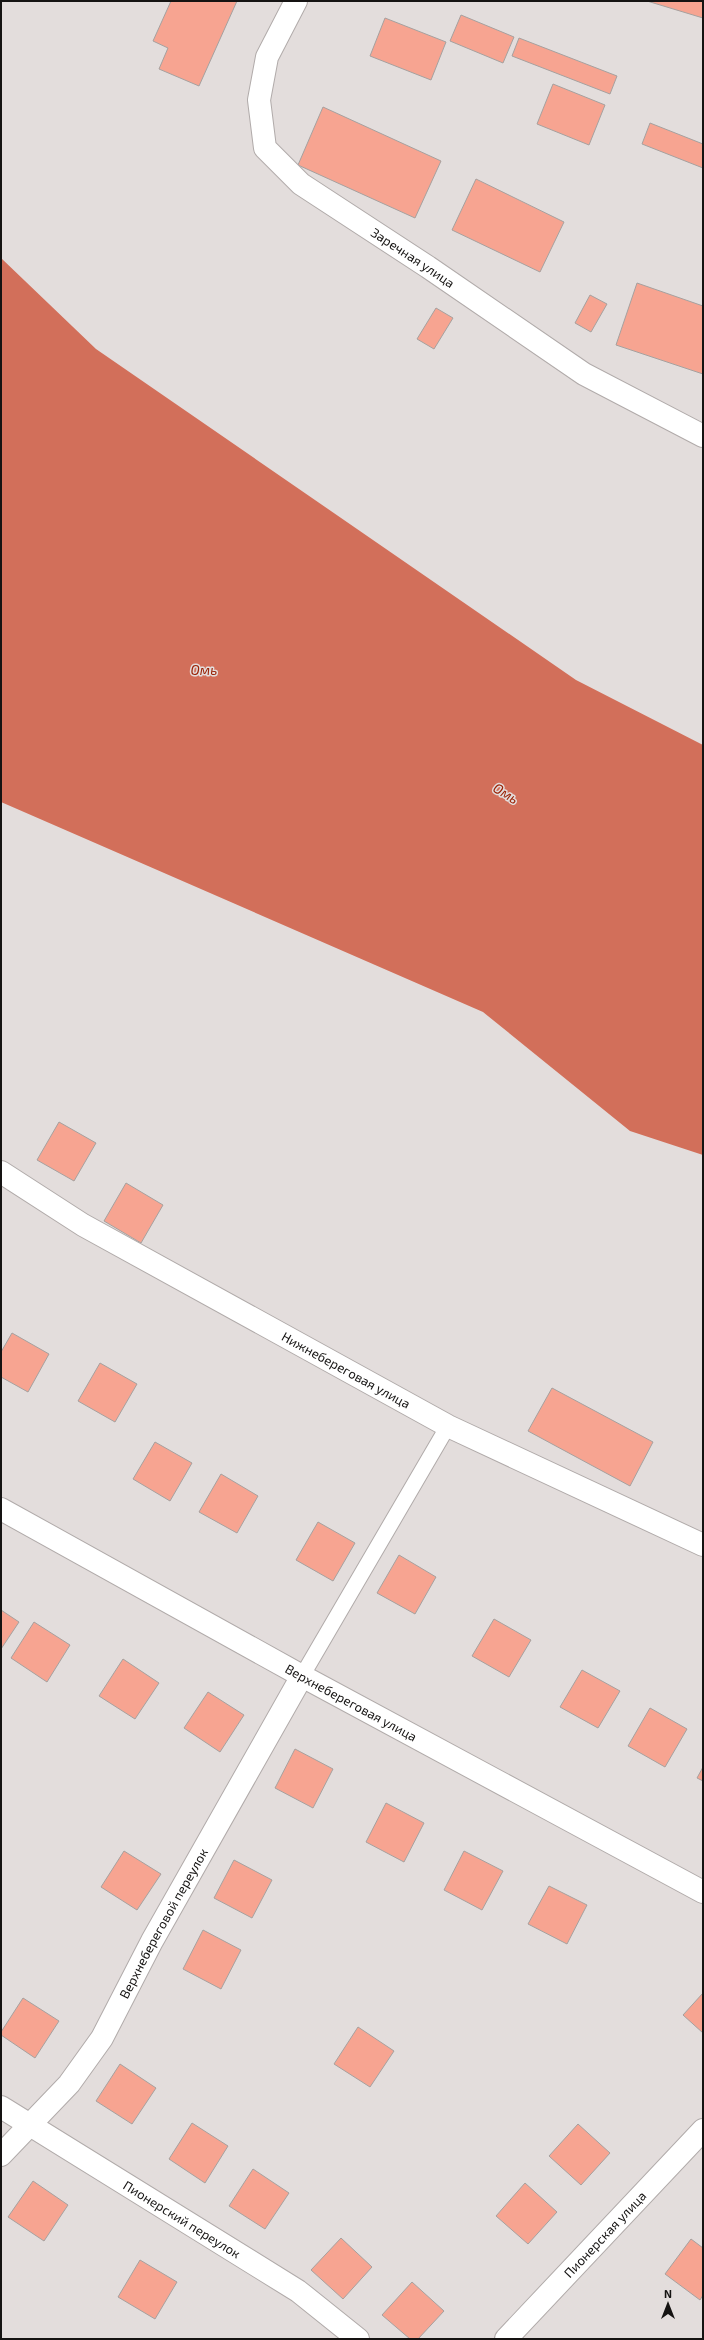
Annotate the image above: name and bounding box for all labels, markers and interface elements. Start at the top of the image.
street label: Заречная улица [368,224,458,291]
water label: Омь [191,661,217,678]
water label: Омь [490,779,522,807]
street label: Нижнебереговая улица [279,1328,413,1412]
street label: Верхнебереговая улица [282,1660,420,1744]
street label: Верхнебереговой переулок [116,1845,211,2001]
street label: Пионерский переулок [121,2177,244,2262]
street label: Пионерская улица [560,2188,649,2281]
north arrow [648,2284,688,2324]
text: N [664,2287,672,2300]

